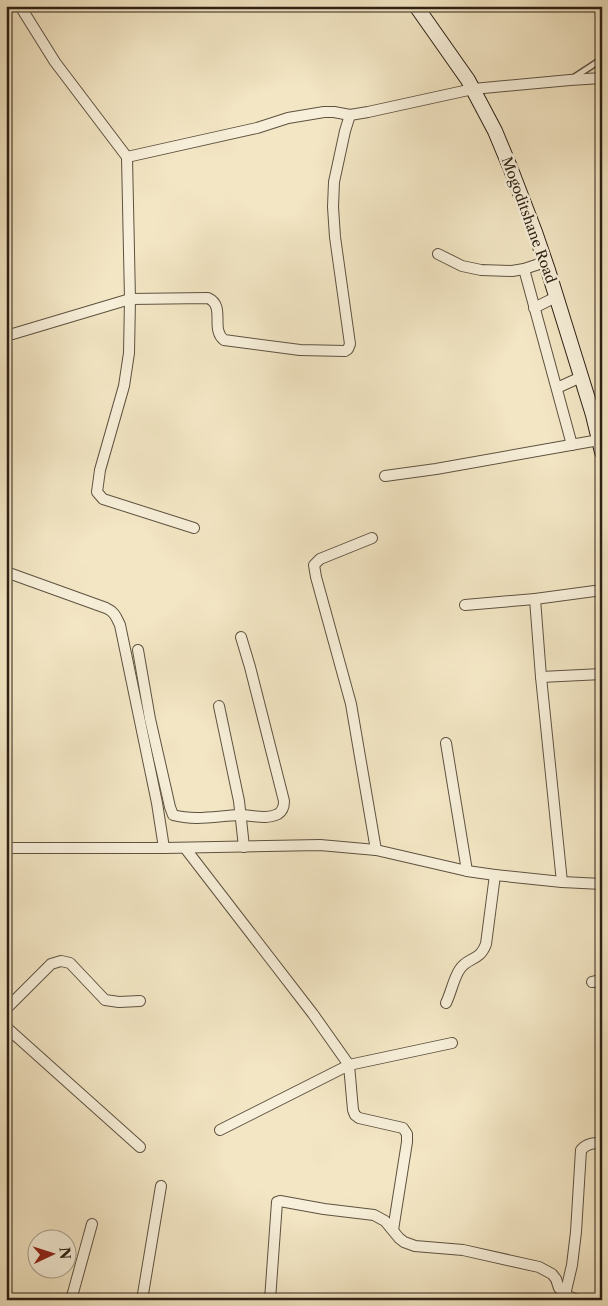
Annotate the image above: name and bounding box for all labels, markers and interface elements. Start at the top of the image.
street label: Mogoditshane Road [498,154,560,286]
north arrow [28,1228,78,1278]
text: N [56,1246,74,1260]

